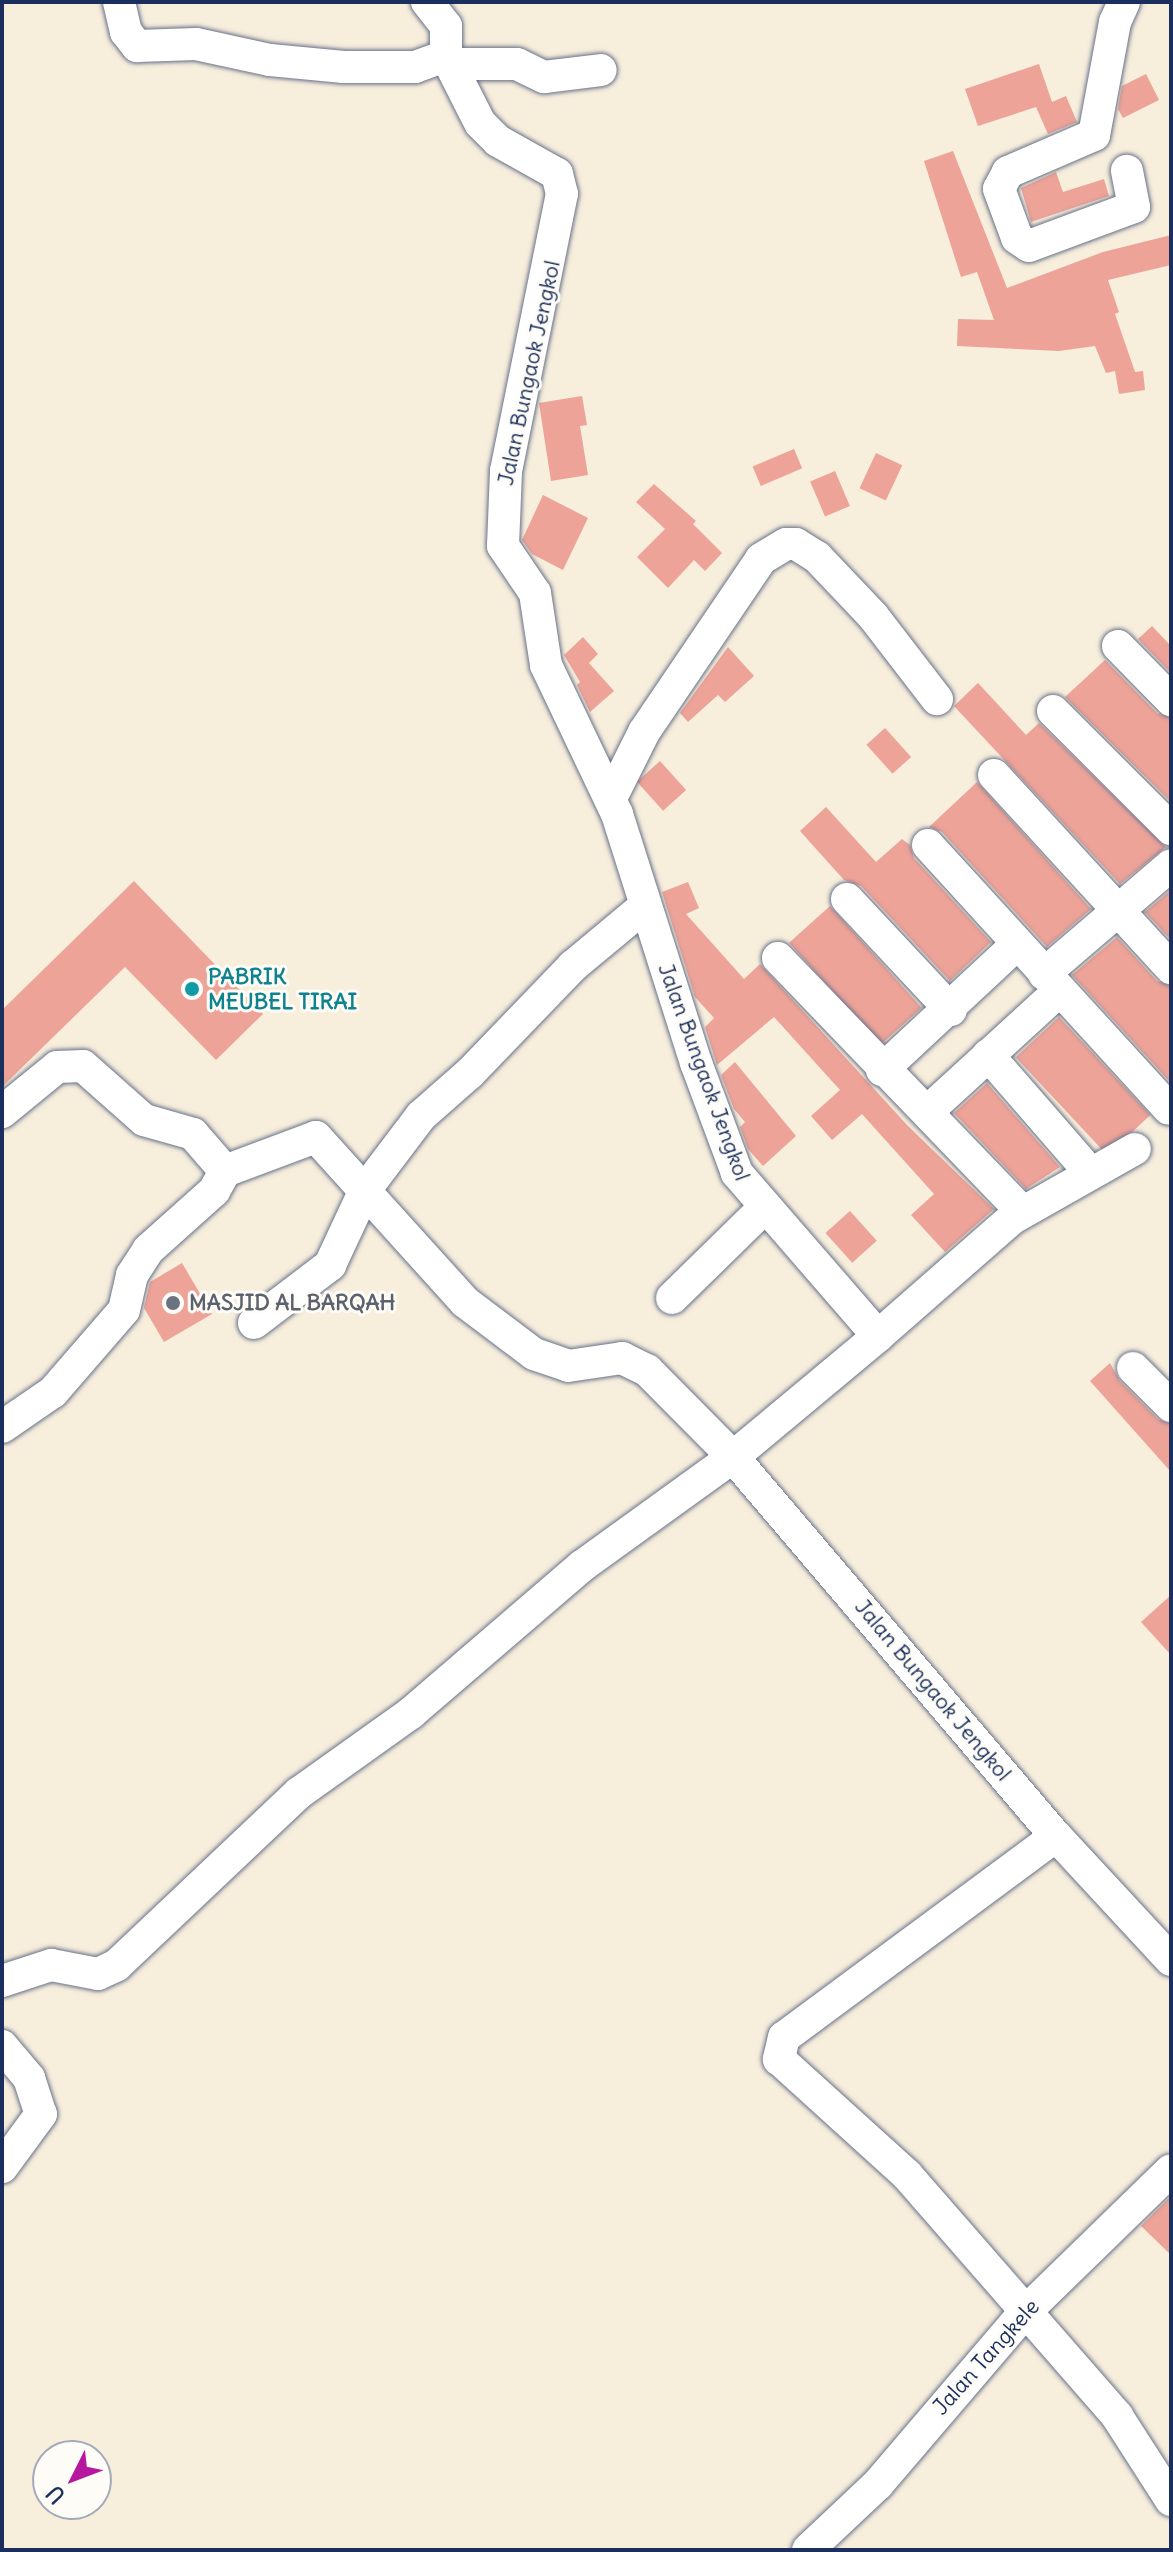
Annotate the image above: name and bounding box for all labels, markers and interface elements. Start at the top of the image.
street label: Jalan Bungaok Jengkol [492,258,566,488]
street label: Jalan Bungaok Jengkol [652,960,756,1184]
place label: PABRIK MEUBEL TIRAI [208,963,357,1014]
marker: PABRIK MEUBEL TIRAI [183,980,201,998]
place label: MASJID AL BARQAH [189,1290,395,1316]
marker: MASJID AL BARQAH [164,1294,182,1312]
street label: Jalan Bungaok Jengkol [849,1594,1017,1786]
street label: Jalan Tangkele [927,2294,1045,2420]
north arrow [32,2440,112,2520]
text: U [40,2480,71,2510]

